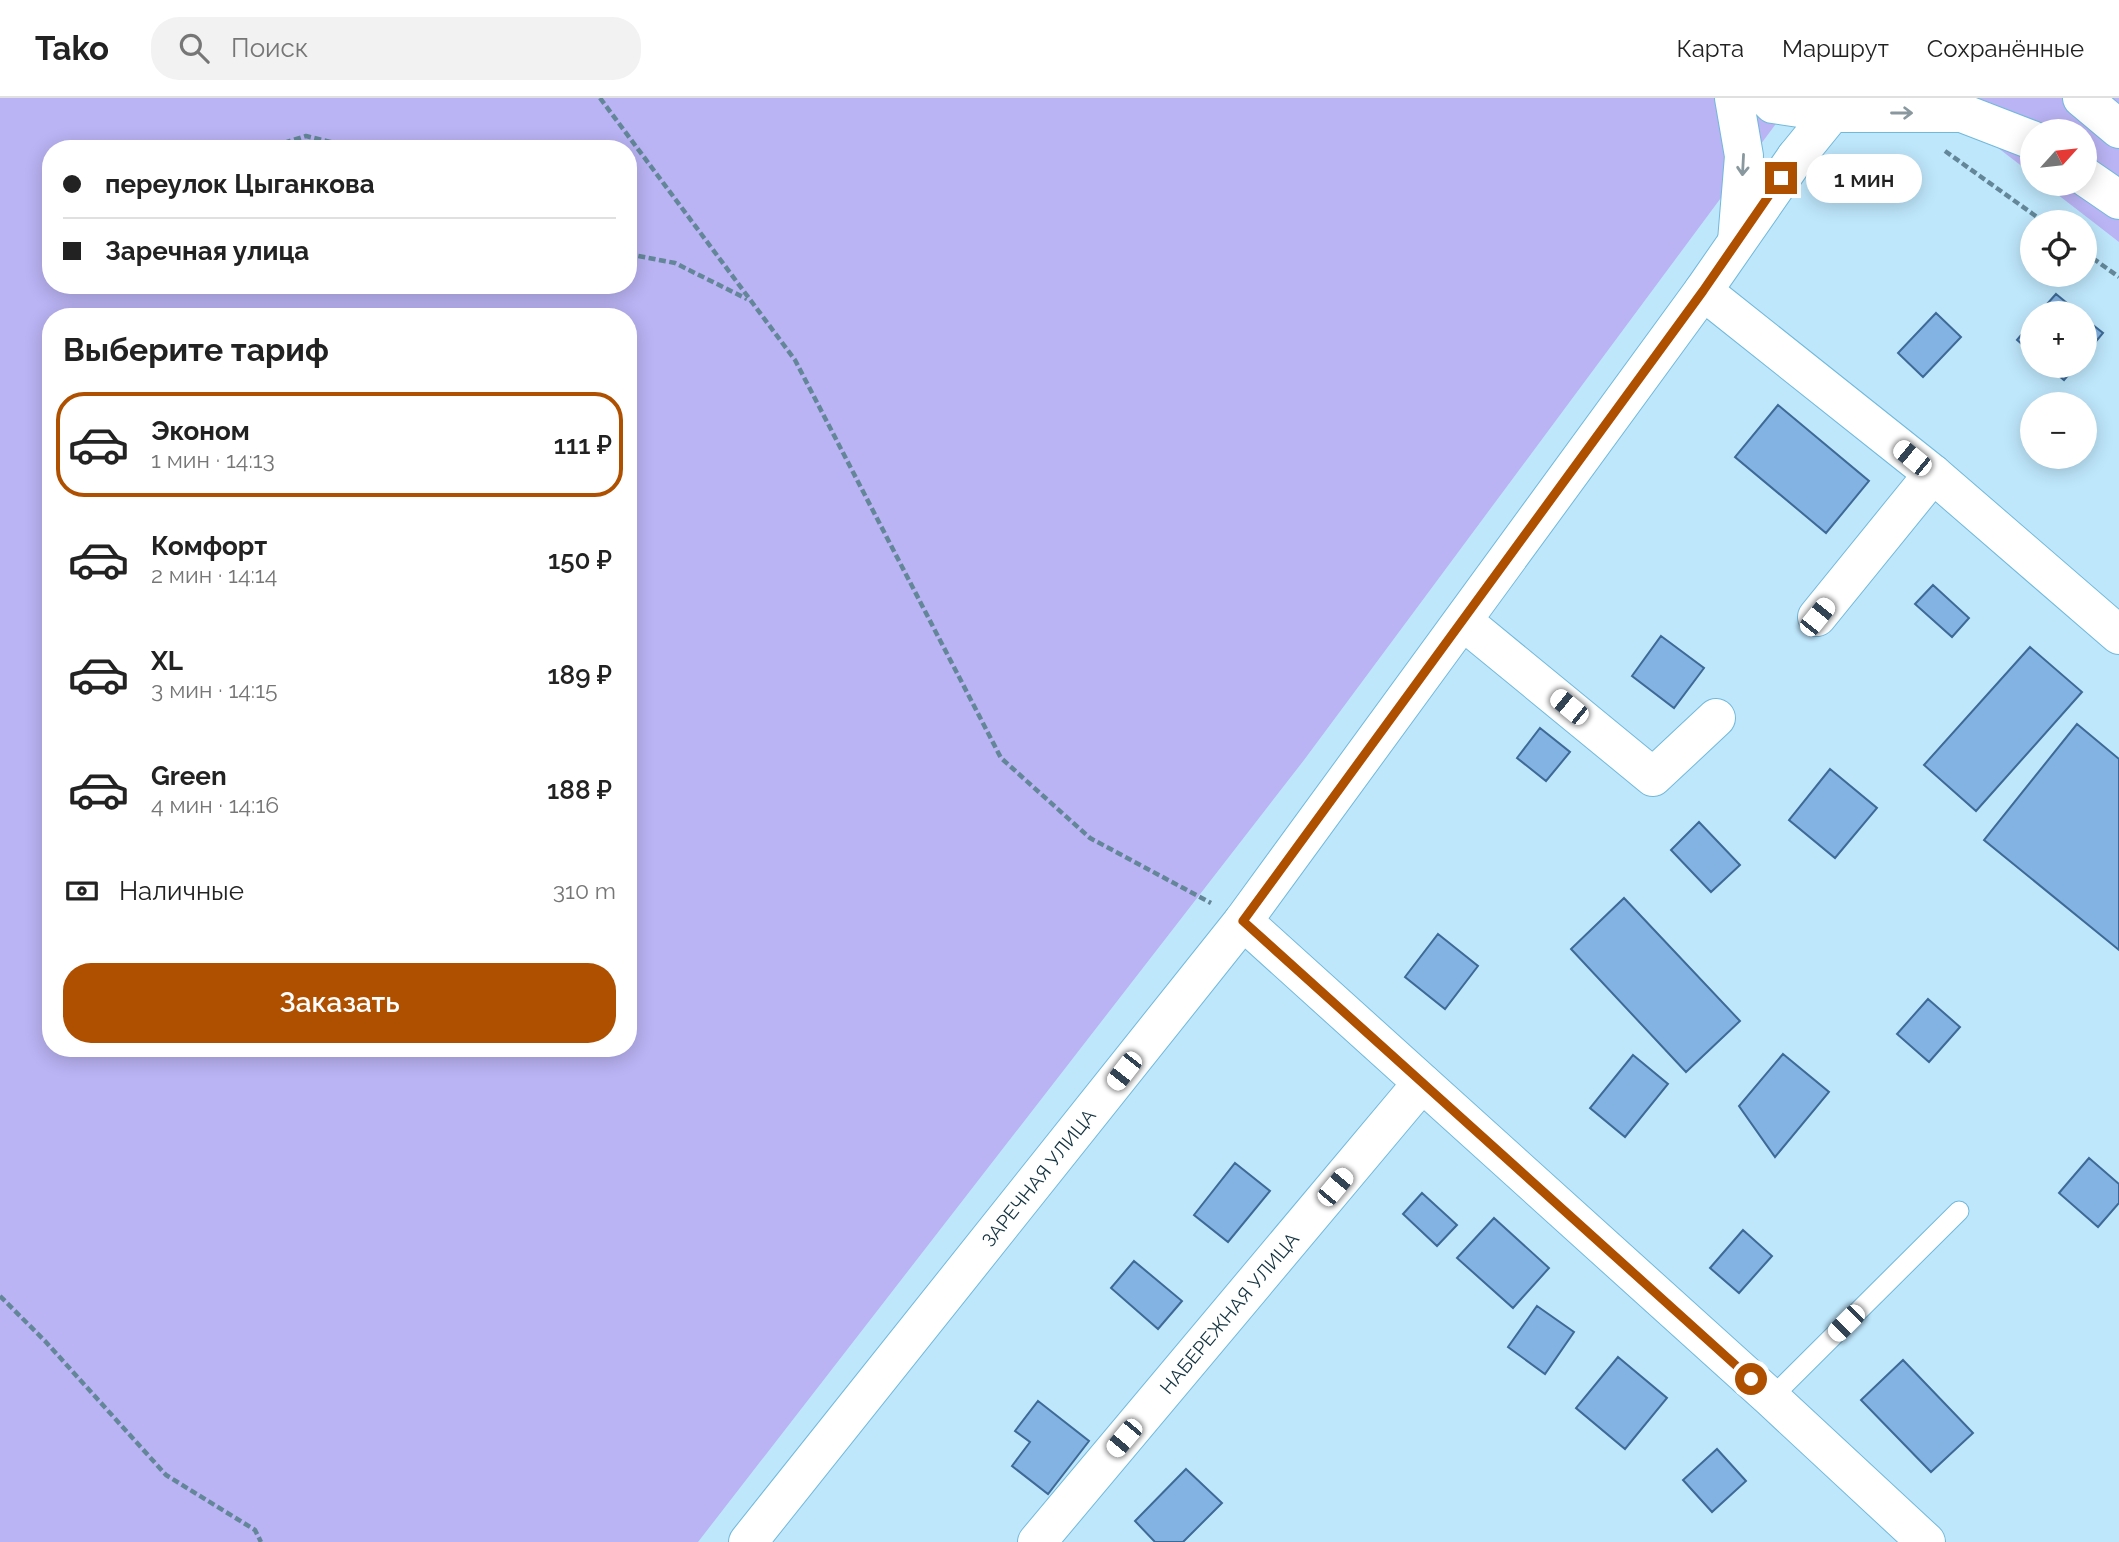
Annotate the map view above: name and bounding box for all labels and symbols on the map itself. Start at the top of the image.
one-way arrow [1890,106,1913,120]
north arrow [2020,119,2096,196]
one-way arrow [1736,154,1749,176]
callout: 1 мин [1806,154,1921,202]
route end [1765,162,1797,194]
car [1890,437,1935,479]
car [1796,594,1839,640]
car [1547,686,1592,728]
car [1103,1048,1146,1094]
street label: ЗАРЕЧНАЯ УЛИЦА [977,1104,1100,1251]
car [1314,1164,1357,1210]
street label: НАБЕРЕЖНАЯ УЛИЦА [1155,1228,1303,1398]
car [1824,1301,1869,1345]
route start [1735,1363,1767,1395]
car [1103,1415,1146,1461]

